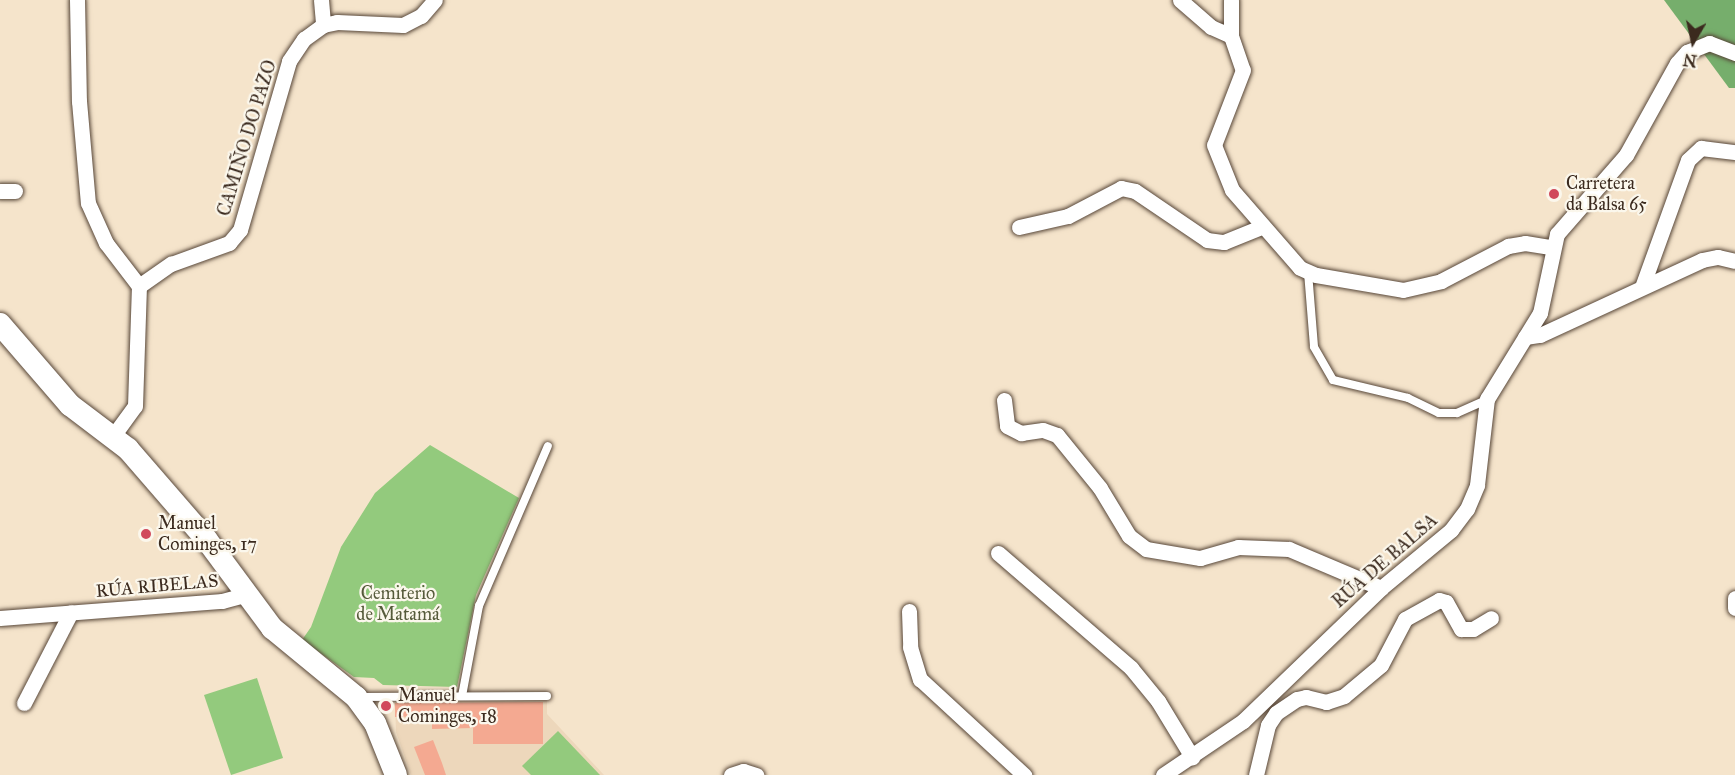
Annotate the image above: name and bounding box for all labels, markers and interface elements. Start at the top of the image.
north arrow [1663,12,1723,72]
text: N [1682,50,1698,71]
street label: CAMIÑO DO PAZO [213,57,281,219]
place label: Carretera da Balsa 65 [1566,173,1647,216]
marker: Carretera da Balsa 65 [1547,187,1561,201]
street label: RÚA DE BALSA [1328,509,1442,613]
place label: Manuel Cominges, 17 [158,513,257,556]
marker: Manuel Cominges, 17 [139,527,153,541]
street label: RÚA RIBELAS [95,570,219,602]
park label: Cemiterio de Matamá [356,583,440,626]
place label: Manuel Cominges, 18 [398,685,497,728]
marker: Manuel Cominges, 18 [379,699,393,713]

